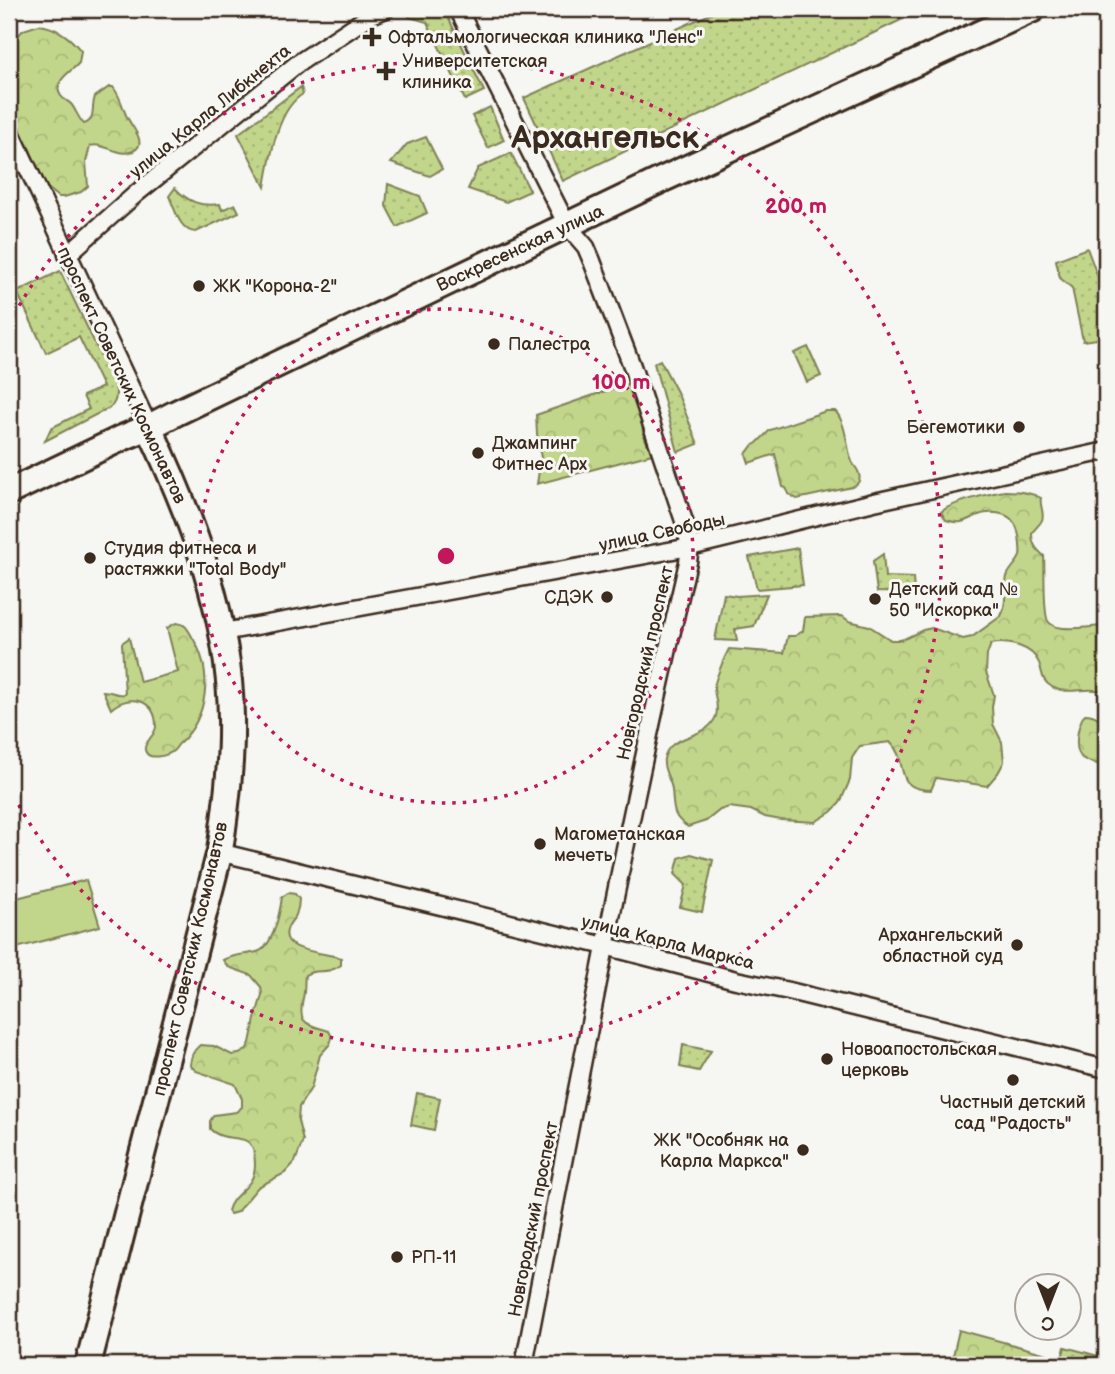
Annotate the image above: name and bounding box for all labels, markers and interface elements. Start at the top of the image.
marker: Офтальмологическая клиника "Ленс" [362,27,382,47]
place label: Офтальмологическая клиника "Ленс" [388,27,703,48]
street label: улица Карла Либкнехта [126,40,295,183]
place label: Университетская клиника [402,51,548,93]
marker: Университетская клиника [376,61,396,81]
district label: Архангельск [510,119,699,158]
text: 200 m [765,194,827,219]
street label: Воскресенская улица [433,200,607,296]
street label: проспект Советских Космонавтов [53,244,191,507]
place label: ЖК "Корона-2" [213,276,337,297]
marker: ЖК "Корона-2" [191,278,207,294]
place label: Палестра [508,334,591,355]
marker: Палестра [486,336,502,352]
text: 100 m [592,370,650,395]
place label: Бегемотики [907,417,1005,438]
marker: Бегемотики [1011,419,1027,435]
place label: Джампинг Фитнес Арх [492,433,587,475]
marker: Джампинг Фитнес Арх [470,445,486,461]
street label: улица Свободы [597,509,727,556]
place label: Студия фитнеса и растяжки "Total Body" [104,538,286,580]
centre of rings [434,544,458,568]
marker: Студия фитнеса и растяжки "Total Body" [82,550,98,566]
street label: Новгородский проспект [613,563,678,762]
place label: Детский сад № 50 "Искорка" [889,579,1018,621]
place label: СДЭК [544,587,593,608]
marker: СДЭК [599,589,615,605]
marker: Детский сад № 50 "Искорка" [867,591,883,607]
street label: проспект Советских Космонавтов [149,819,232,1098]
place label: Магометанская мечеть [554,824,685,866]
marker: Магометанская мечеть [532,836,548,852]
street label: улица Карла Маркса [579,911,757,974]
place label: Архангельский областной суд [877,925,1003,967]
marker: Архангельский областной суд [1009,937,1025,953]
place label: Новоапостольская церковь [841,1039,997,1081]
marker: Новоапостольская церковь [819,1051,835,1067]
marker: Частный детский сад "Радость" [1005,1072,1021,1088]
place label: Частный детский сад "Радость" [940,1092,1086,1134]
street label: Новгородский проспект [504,1119,563,1319]
place label: ЖК "Особняк на Карла Маркса" [654,1130,789,1172]
marker: ЖК "Особняк на Карла Маркса" [795,1142,811,1158]
place label: РП-11 [411,1247,456,1268]
marker: РП-11 [389,1249,405,1265]
north arrow [1014,1272,1084,1342]
text: С [1041,1311,1055,1334]

